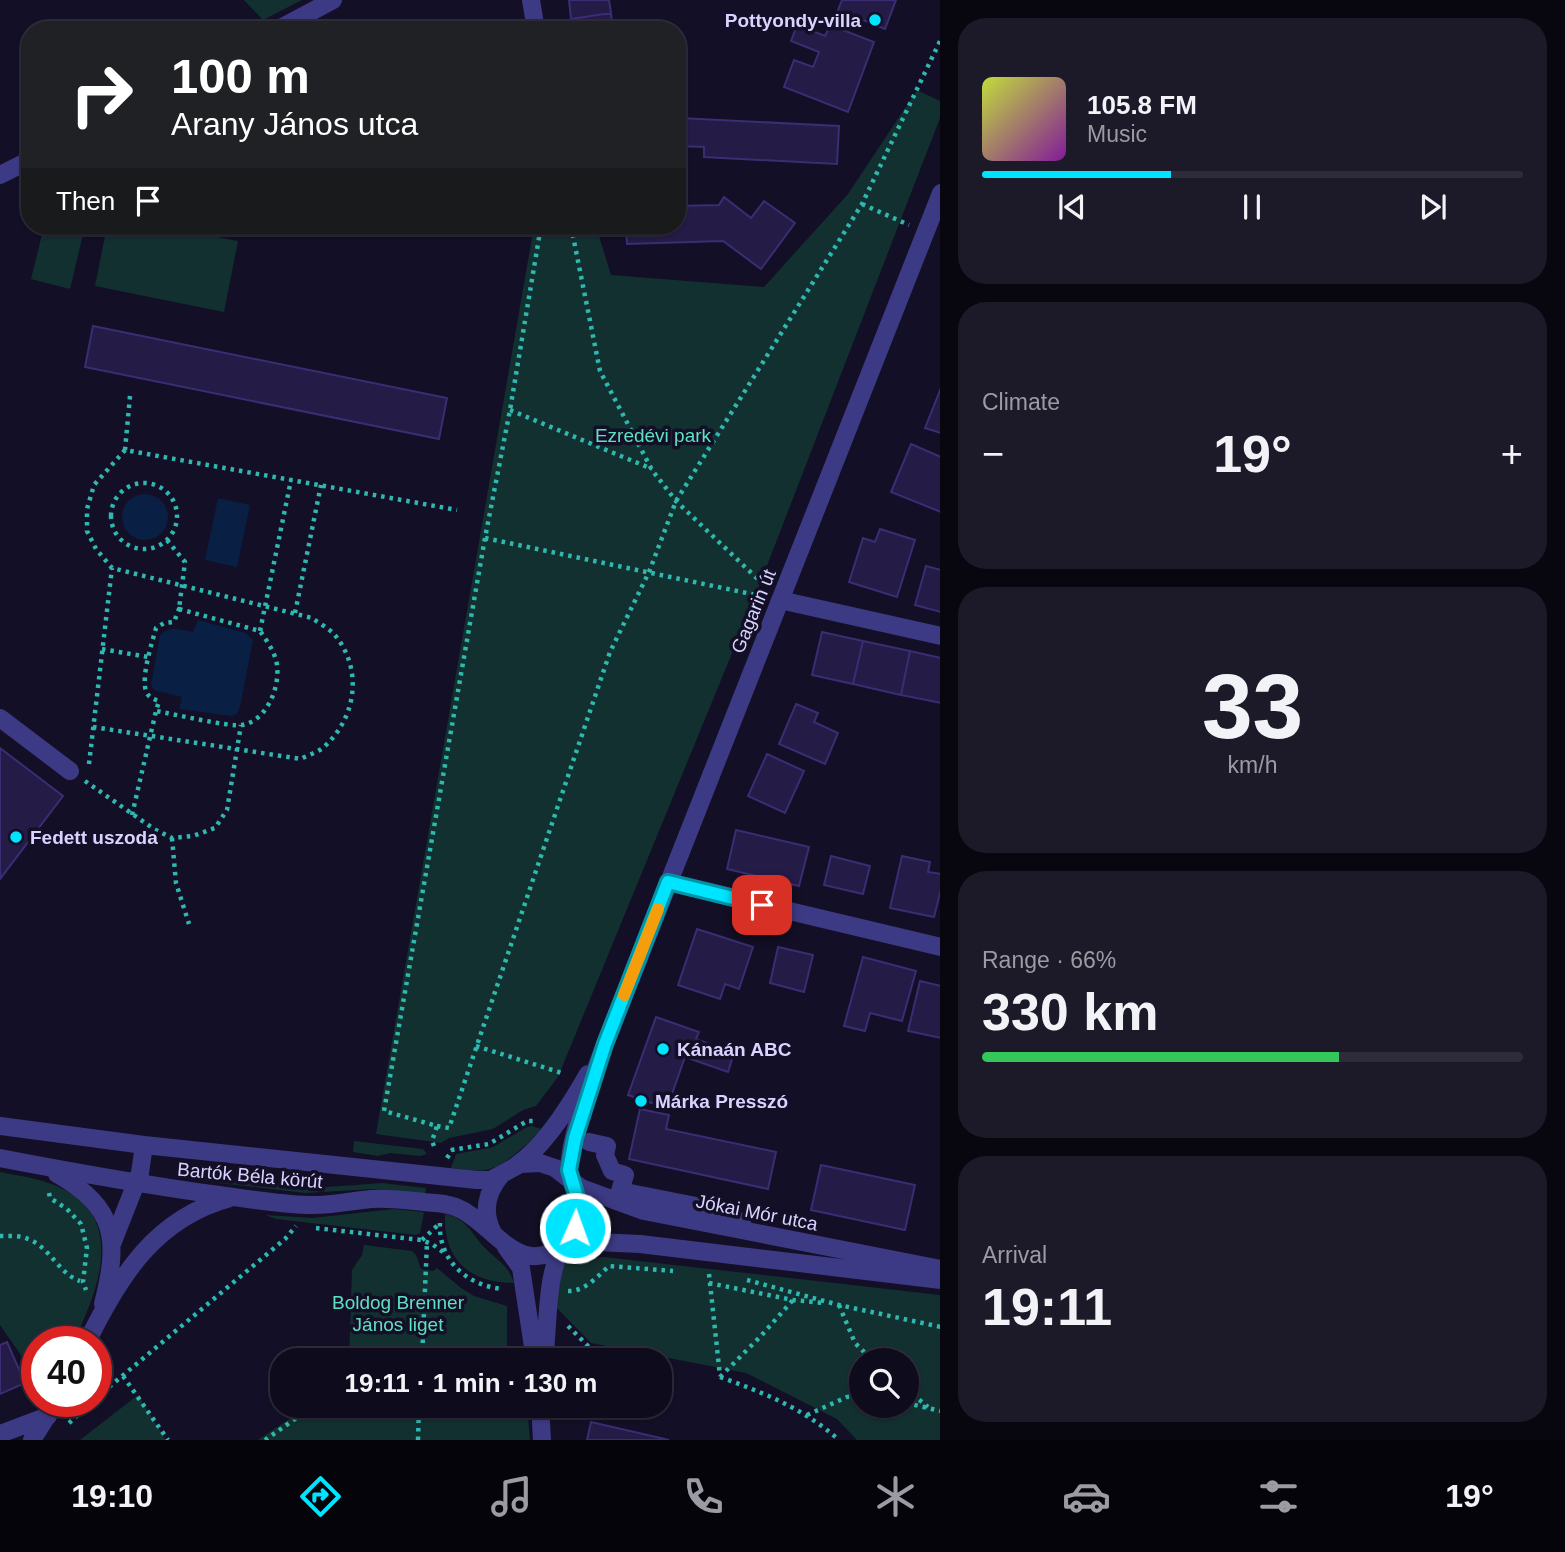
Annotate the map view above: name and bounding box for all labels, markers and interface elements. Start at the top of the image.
place label: Pottyondy-villa [725,10,861,31]
marker: Pottyondy-villa [867,12,883,28]
icon: right [56,49,147,140]
text: 100 m [171,49,310,103]
text: 105.8 FM [1087,90,1197,120]
text: Arany János utca [171,106,418,142]
text: Music [1087,121,1147,147]
icon: arrive [129,182,167,220]
text: Then [56,186,115,216]
icon: previous [1053,188,1091,226]
icon: pause [1233,188,1271,226]
icon: next [1414,188,1452,226]
text: Climate [982,389,1060,415]
park label: Ezredévi park [595,425,712,446]
text: 19° [1213,425,1292,483]
text: − [982,433,1004,475]
text: + [1501,433,1523,475]
street label: Gagarin út [727,565,780,656]
text: 33 [1202,656,1303,757]
text: km/h [1228,752,1277,778]
place label: Fedett uszoda [30,827,158,848]
marker: Fedett uszoda [8,829,24,845]
pin [732,875,792,935]
icon: arrive [743,886,781,924]
text: Range · 66% [982,947,1116,973]
text: 330 km [982,983,1158,1041]
place label: Kánaán ABC [677,1039,792,1060]
marker: Kánaán ABC [655,1041,671,1057]
place label: Márka Presszó [655,1091,788,1112]
marker: Márka Presszó [633,1093,649,1109]
street label: Bartók Béla körút [176,1159,324,1192]
street label: Jókai Mór utca [694,1190,820,1235]
position arrow [538,1191,612,1265]
text: Arrival [982,1242,1047,1268]
text: 19:11 [982,1278,1112,1336]
park label: Boldog Brenner János liget [332,1292,465,1335]
speed limit sign: 40 [21,1326,112,1417]
map controls [849,1348,919,1418]
button: search [849,1348,919,1418]
text: 19:11 · 1 min · 130 m [345,1368,597,1398]
icon: directions [296,1472,345,1521]
icon: music [487,1472,536,1521]
icon: phone [679,1472,728,1521]
icon: climate [871,1472,920,1521]
icon: car [1062,1472,1111,1521]
icon: filters [1254,1472,1303,1521]
text: 19:10 [71,1478,153,1514]
text: 19° [1445,1478,1494,1514]

